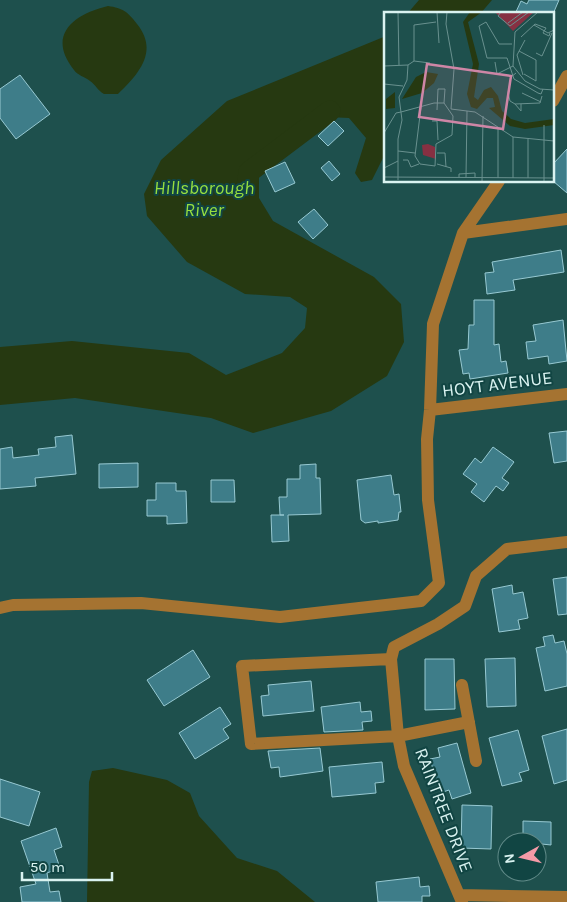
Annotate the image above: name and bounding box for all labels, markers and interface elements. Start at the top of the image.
inset map [384,12,554,182]
water label: Hillsborough River [154,177,254,221]
street label: HOYT AVENUE [441,366,553,402]
street label: RAINTREE DRIVE [410,745,478,875]
north arrow [497,832,547,882]
scale bar [22,850,112,882]
text: N [501,853,519,865]
text: 50 m [30,858,65,876]

